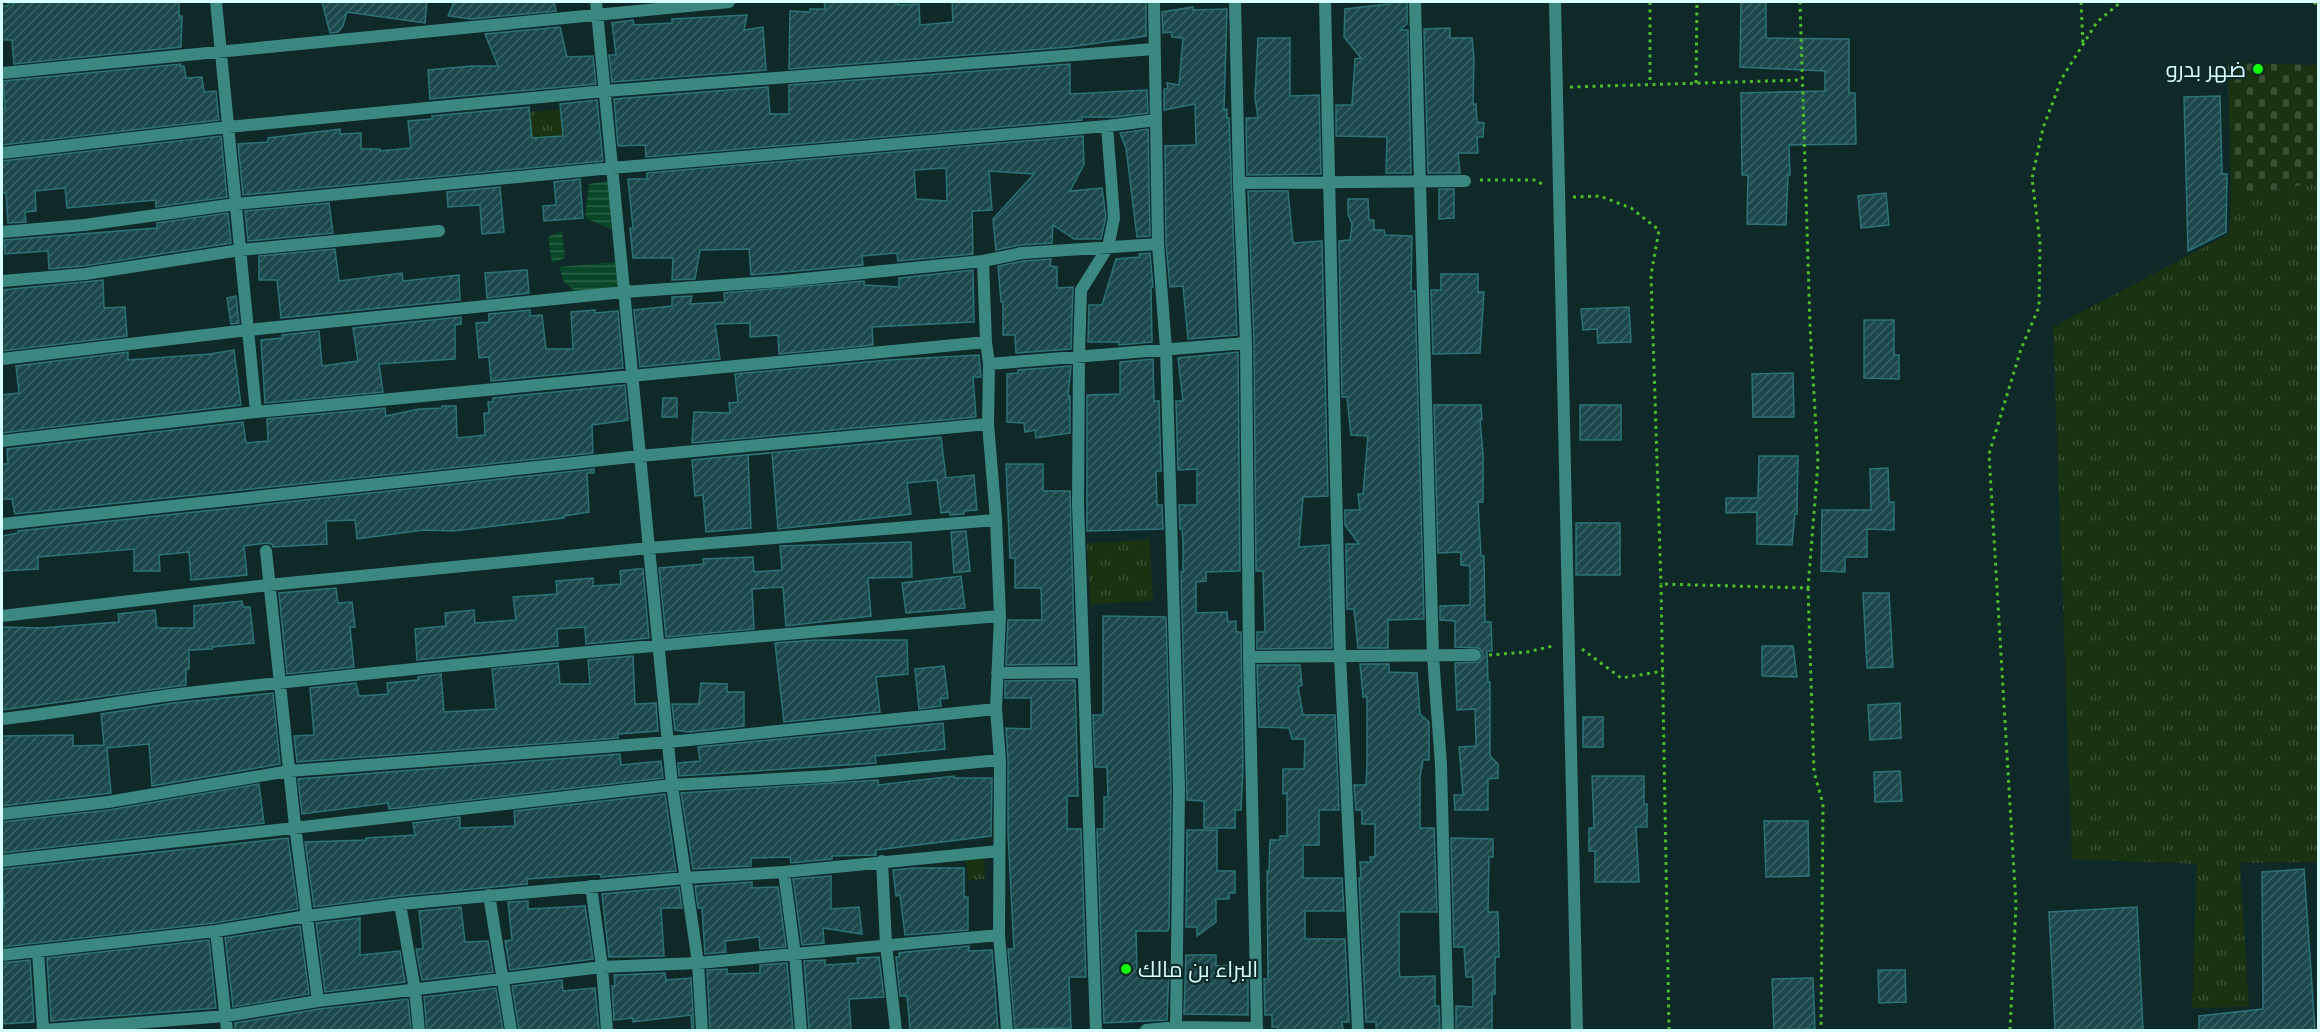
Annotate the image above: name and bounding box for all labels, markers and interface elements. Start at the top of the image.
place label: ضهر بدرو [2166,55,2246,83]
marker: ضهر بدرو [2251,62,2265,76]
place label: البراء بن مالك [1138,955,1258,983]
marker: البراء بن مالك [1119,962,1133,976]

